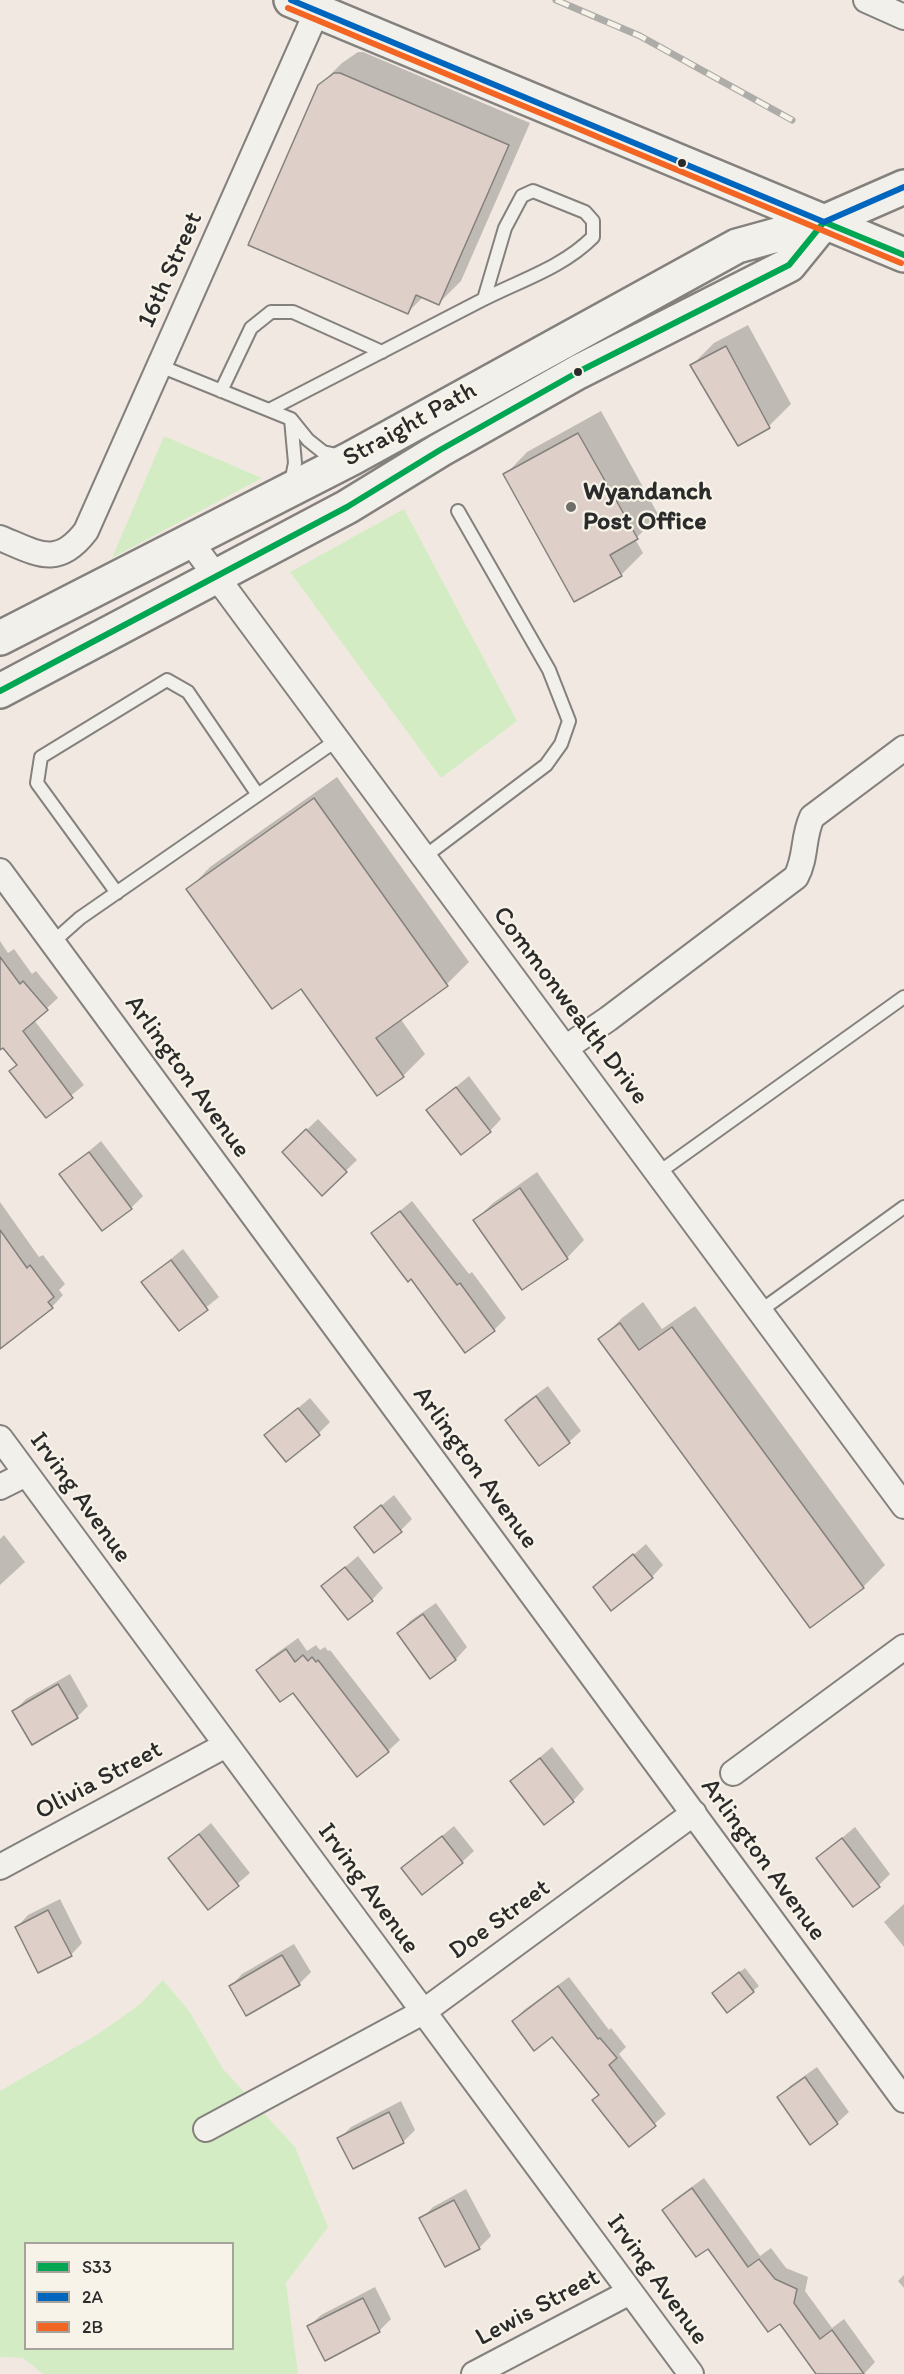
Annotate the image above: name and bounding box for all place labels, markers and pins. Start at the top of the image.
unlabelled marker [676,157,688,169]
unlabelled marker [572,366,584,378]
place label: Wyandanch Post Office [583,476,712,538]
marker: Wyandanch Post Office [564,500,578,514]

